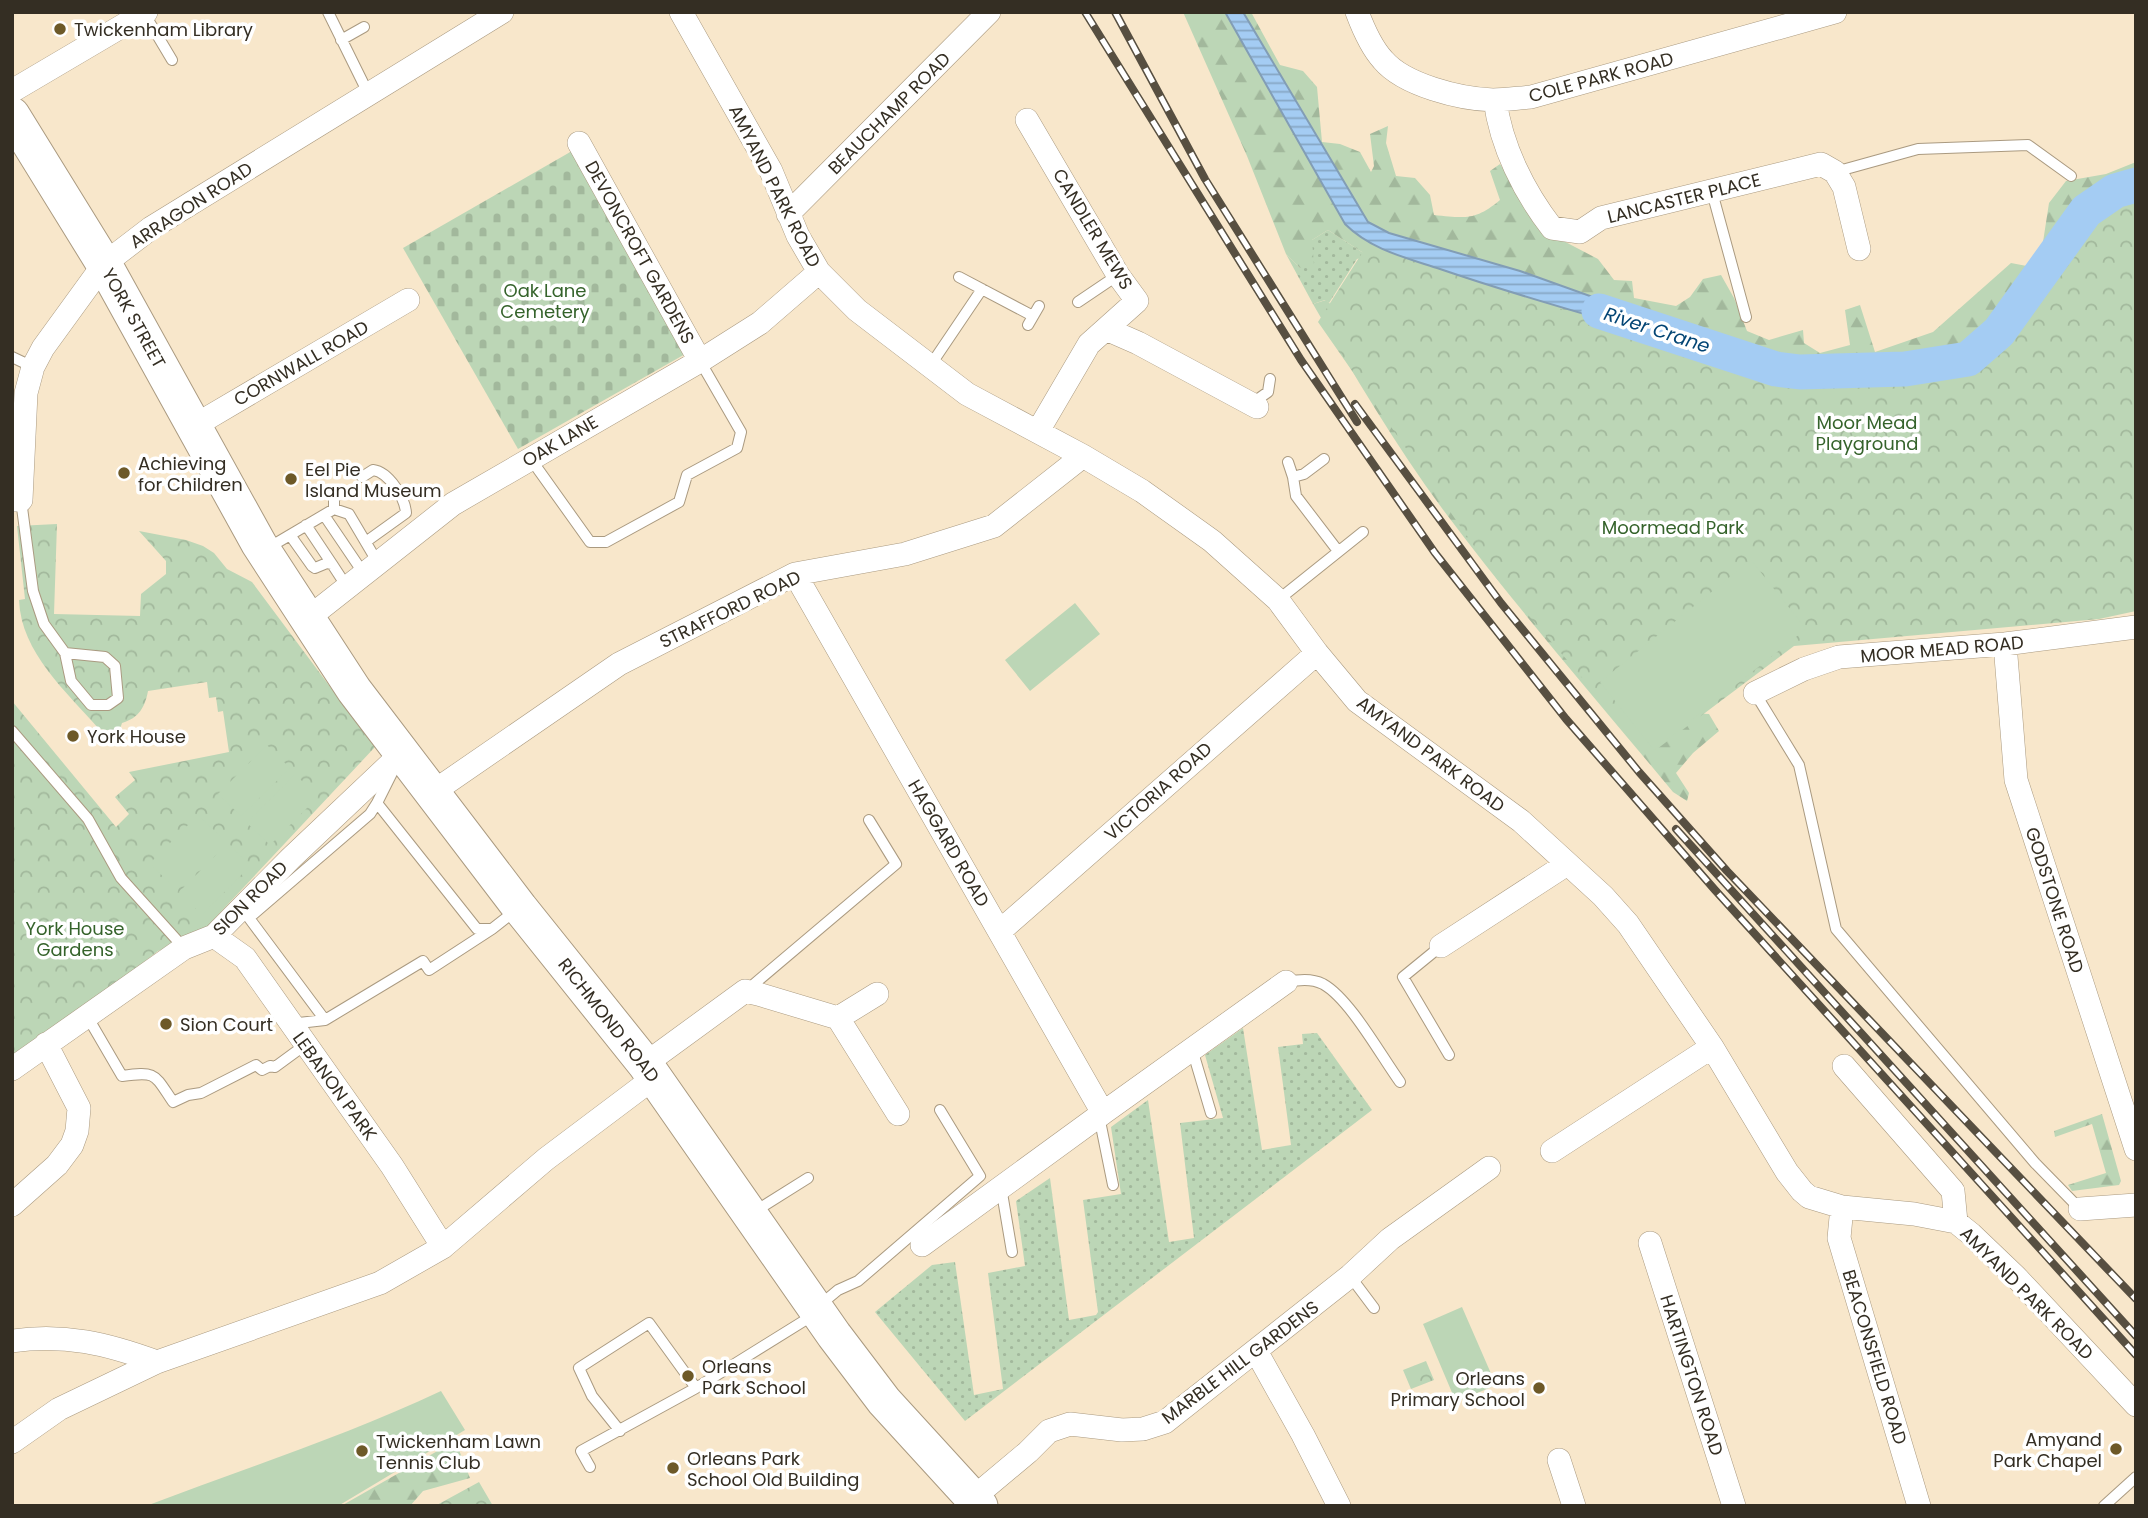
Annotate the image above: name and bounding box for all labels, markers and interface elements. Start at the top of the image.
place label: Twickenham Library [74,17,253,42]
marker: Twickenham Library [52,21,68,37]
street label: BEAUCHAMP ROAD [822,46,956,180]
street label: COLE PARK ROAD [1526,46,1676,108]
street label: AMYAND PARK ROAD [723,100,827,272]
street label: ARRAGON ROAD [125,156,257,254]
street label: DEVONCROFT GARDENS [579,156,701,348]
street label: CANDLER MEWS [1047,164,1139,294]
street label: LANCASTER PLACE [1605,167,1763,229]
street label: YORK STREET [96,264,172,373]
park label: Oak Lane Cemetery [500,278,590,324]
water label: River Crane [1601,300,1714,360]
street label: CORNWALL ROAD [229,314,373,412]
street label: OAK LANE [518,409,602,473]
park label: Moor Mead Playground [1816,410,1918,456]
place label: Achieving for Children [138,451,243,497]
place label: Eel Pie Island Museum [305,457,442,503]
marker: Achieving for Children [116,465,132,481]
marker: Eel Pie Island Museum [283,471,299,487]
park label: Moormead Park [1602,515,1745,540]
street label: STRAFFORD ROAD [655,564,805,654]
street label: MOOR MEAD ROAD [1859,629,2025,669]
street label: AMYAND PARK ROAD [1352,690,1510,818]
place label: York House [87,724,186,749]
marker: York House [65,728,81,744]
street label: VICTORIA ROAD [1099,736,1217,846]
street label: HAGGARD ROAD [902,775,996,911]
street label: GODSTONE ROAD [2020,824,2090,976]
street label: SION ROAD [207,855,293,941]
park label: York House Gardens [26,916,124,962]
street label: RICHMOND ROAD [553,953,665,1087]
place label: Sion Court [180,1012,273,1037]
marker: Sion Court [158,1016,174,1032]
street label: LEBANON PARK [287,1027,383,1146]
street label: AMYAND PARK ROAD [1955,1221,2099,1365]
street label: BEACONSFIELD ROAD [1836,1266,1914,1448]
street label: HARTINGTON ROAD [1654,1291,1730,1459]
street label: MARBLE HILL GARDENS [1156,1295,1324,1429]
place label: Orleans Park School [702,1354,806,1400]
place label: Orleans Primary School [1391,1366,1525,1412]
marker: Orleans Park School [680,1368,696,1384]
marker: Orleans Primary School [1531,1380,1547,1396]
place label: Amyand Park Chapel [1993,1427,2102,1473]
place label: Twickenham Lawn Tennis Club [376,1429,541,1475]
marker: Amyand Park Chapel [2108,1441,2124,1457]
marker: Twickenham Lawn Tennis Club [354,1443,370,1459]
place label: Orleans Park School Old Building [687,1446,860,1492]
marker: Orleans Park School Old Building [665,1460,681,1476]

